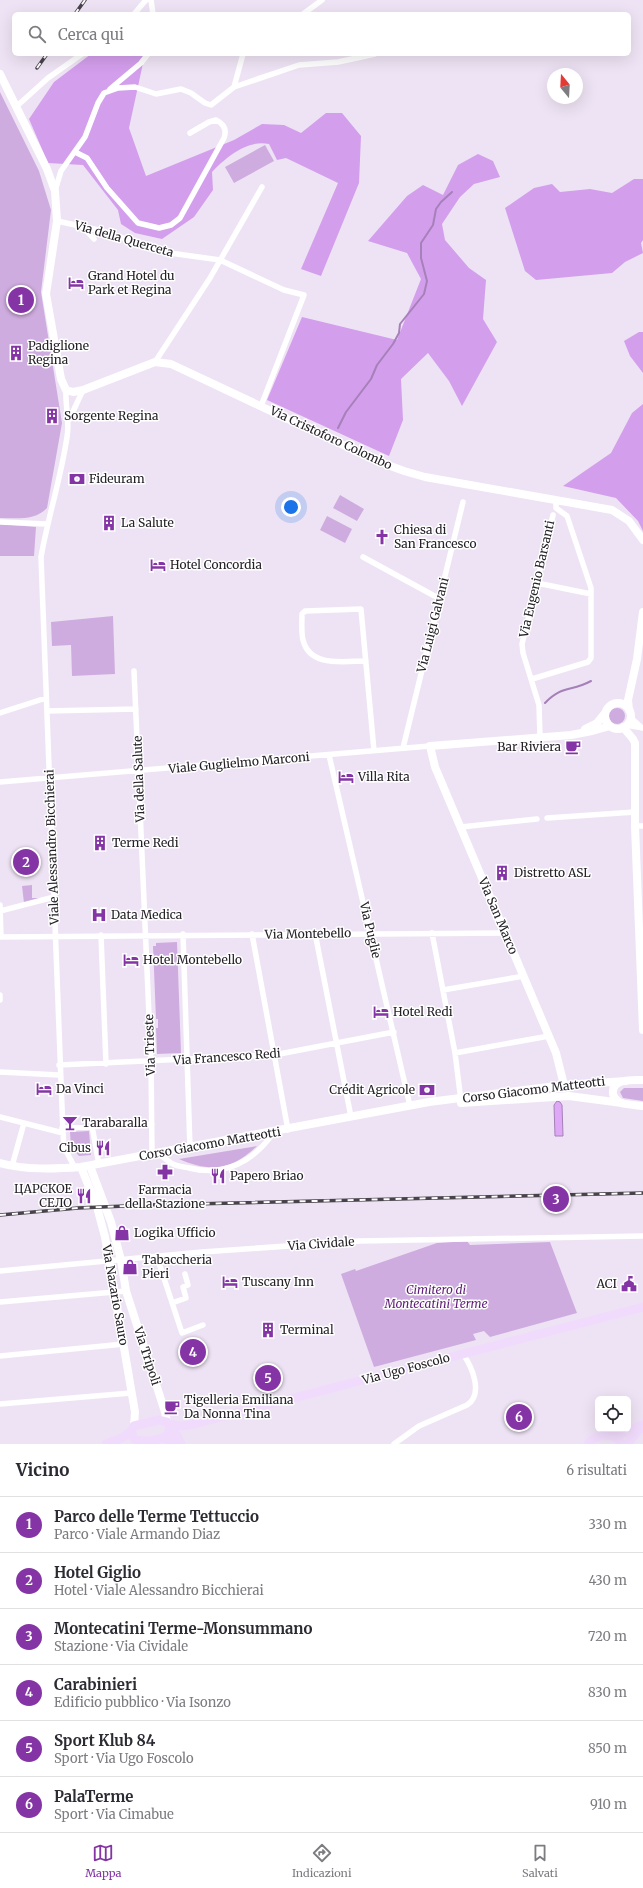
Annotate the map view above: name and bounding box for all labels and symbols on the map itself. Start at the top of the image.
north arrow [547,68,583,104]
street label: Via della Querceta [72,217,176,260]
place label: Grand Hotel du Park et Regina [88,268,175,297]
hotel icon: Grand Hotel du Park et Regina [67,274,85,292]
pin: 1 [8,285,34,315]
place label: Padiglione Regina [28,338,89,367]
building icon: Padiglione Regina [7,344,25,362]
street label: Via Cristoforo Colombo [267,402,395,472]
building icon: Sorgente Regina [43,407,61,425]
place label: Sorgente Regina [64,408,159,423]
bank icon: Fideuram [68,470,86,488]
place label: Fideuram [89,471,145,486]
your location [281,497,301,517]
building icon: La Salute [100,514,118,532]
place label: La Salute [121,515,174,530]
street label: Via Eugenio Barsanti [515,519,557,640]
place label: Chiesa di San Francesco [394,522,476,551]
church icon: Chiesa di San Francesco [373,528,391,546]
hotel icon: Hotel Concordia [149,556,167,574]
place label: Hotel Concordia [170,557,262,572]
street label: Via Luigi Galvani [413,576,452,675]
street label: Via della Salute [129,735,148,824]
cafe icon: Bar Riviera [564,738,582,756]
place label: Bar Riviera [497,739,562,754]
street label: Viale Guglielmo Marconi [167,749,310,776]
hotel icon: Villa Rita [337,768,355,786]
street label: Viale Alessandro Bicchierai [41,769,62,926]
place label: Villa Rita [357,769,410,784]
building icon: Terme Redi [91,834,109,852]
place label: Terme Redi [112,835,179,850]
pin: 2 [13,847,39,877]
building icon: Distretto ASL [493,864,511,882]
place label: Distretto ASL [514,865,591,880]
street label: Via San Marco [475,874,521,956]
street label: Via Puglie [357,899,384,959]
hospital icon: Data Medica [90,906,108,924]
place label: Data Medica [111,907,183,922]
street label: Via Montebello [264,925,351,942]
hotel icon: Hotel Montebello [122,951,140,969]
place label: Hotel Montebello [143,952,242,967]
hotel icon: Hotel Redi [372,1003,390,1021]
place label: Hotel Redi [393,1004,453,1019]
street label: Via Trieste [141,1014,158,1077]
street label: Via Francesco Redi [172,1045,281,1068]
street label: Corso Giacomo Matteotti [462,1073,606,1106]
hotel icon: Da Vinci [35,1080,53,1098]
place label: Da Vinci [56,1081,104,1096]
bank icon: Crédit Agricole [418,1081,436,1099]
place label: Crédit Agricole [329,1082,415,1097]
bar icon: Tarabaralla [61,1114,79,1132]
place label: Tarabaralla [82,1115,148,1130]
street label: Corso Giacomo Matteotti [138,1124,282,1163]
restaurant icon: Cibus [94,1139,112,1157]
place label: Cibus [59,1140,91,1155]
pharmacy icon: Farmacia della Stazione [156,1163,174,1181]
restaurant icon: Papero Briao [209,1167,227,1185]
place label: Papero Briao [230,1168,303,1183]
place label: ЦАРСКОЕ СЕЛО [14,1181,72,1210]
place label: Farmacia della Stazione [125,1182,205,1211]
pin: 3 [543,1184,569,1214]
restaurant icon: ЦАРСКОЕ СЕЛО [75,1187,93,1205]
shop icon: Logika Ufficio [113,1224,131,1242]
place label: Logika Ufficio [134,1225,216,1240]
street label: Via Cividale [286,1234,355,1253]
street label: Via Nazario Sauro [99,1242,132,1346]
place label: Tabaccheria Pieri [142,1252,213,1281]
shop icon: Tabaccheria Pieri [121,1258,139,1276]
hotel icon: Tuscany Inn [221,1273,239,1291]
place label: Tuscany Inn [242,1274,314,1289]
public building icon: ACI [620,1275,638,1293]
place label: ACI [595,1276,617,1291]
park label: Cimitero di Montecatini Terme [383,1282,488,1311]
building icon: Terminal [259,1321,277,1339]
place label: Terminal [280,1322,334,1337]
street label: Via Tripoli [131,1324,164,1387]
pin: 4 [180,1337,206,1367]
street label: Via Ugo Foscolo [359,1350,451,1388]
pin: 5 [255,1363,281,1393]
place label: Tigelleria Emiliana Da Nonna Tina [184,1392,294,1421]
cafe icon: Tigelleria Emiliana Da Nonna Tina [163,1398,181,1416]
pin: 6 [506,1402,532,1432]

